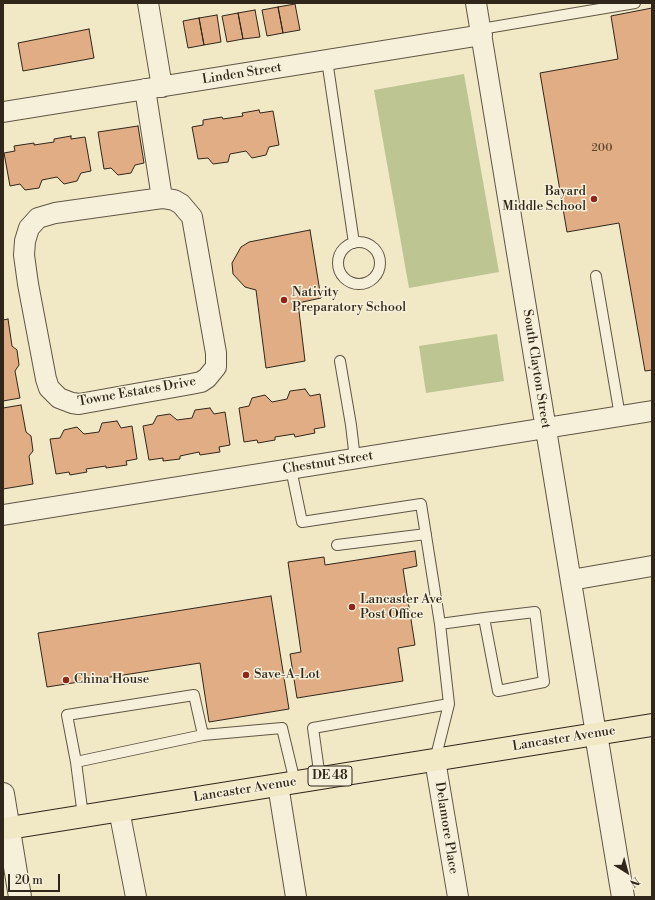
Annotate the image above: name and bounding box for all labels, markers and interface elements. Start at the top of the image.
street label: Linden Street [201,60,283,88]
house number: 200 [592,141,612,155]
place label: Bayard Middle School [502,184,586,215]
marker: Bayard Middle School [589,194,599,204]
place label: Nativity Preparatory School [292,285,406,316]
marker: Nativity Preparatory School [279,295,289,305]
street label: South Clayton Street [519,308,553,430]
street label: Towne Estates Drive [77,374,197,410]
street label: Chestnut Street [282,448,374,478]
place label: Lancaster Ave Post Office [360,592,442,623]
marker: Lancaster Ave Post Office [347,602,357,612]
place label: Save-A-Lot [254,667,320,683]
marker: Save-A-Lot [241,670,251,680]
place label: China House [74,672,149,688]
marker: China House [61,675,71,685]
street label: Lancaster Avenue [511,723,617,755]
road number: DE 48 [308,766,352,786]
street label: Lancaster Avenue [192,774,298,806]
street label: Delamore Place [431,781,461,875]
north arrow [607,852,647,892]
scale bar [10,866,62,892]
text: 20 m [15,873,43,888]
text: N [627,873,642,890]

